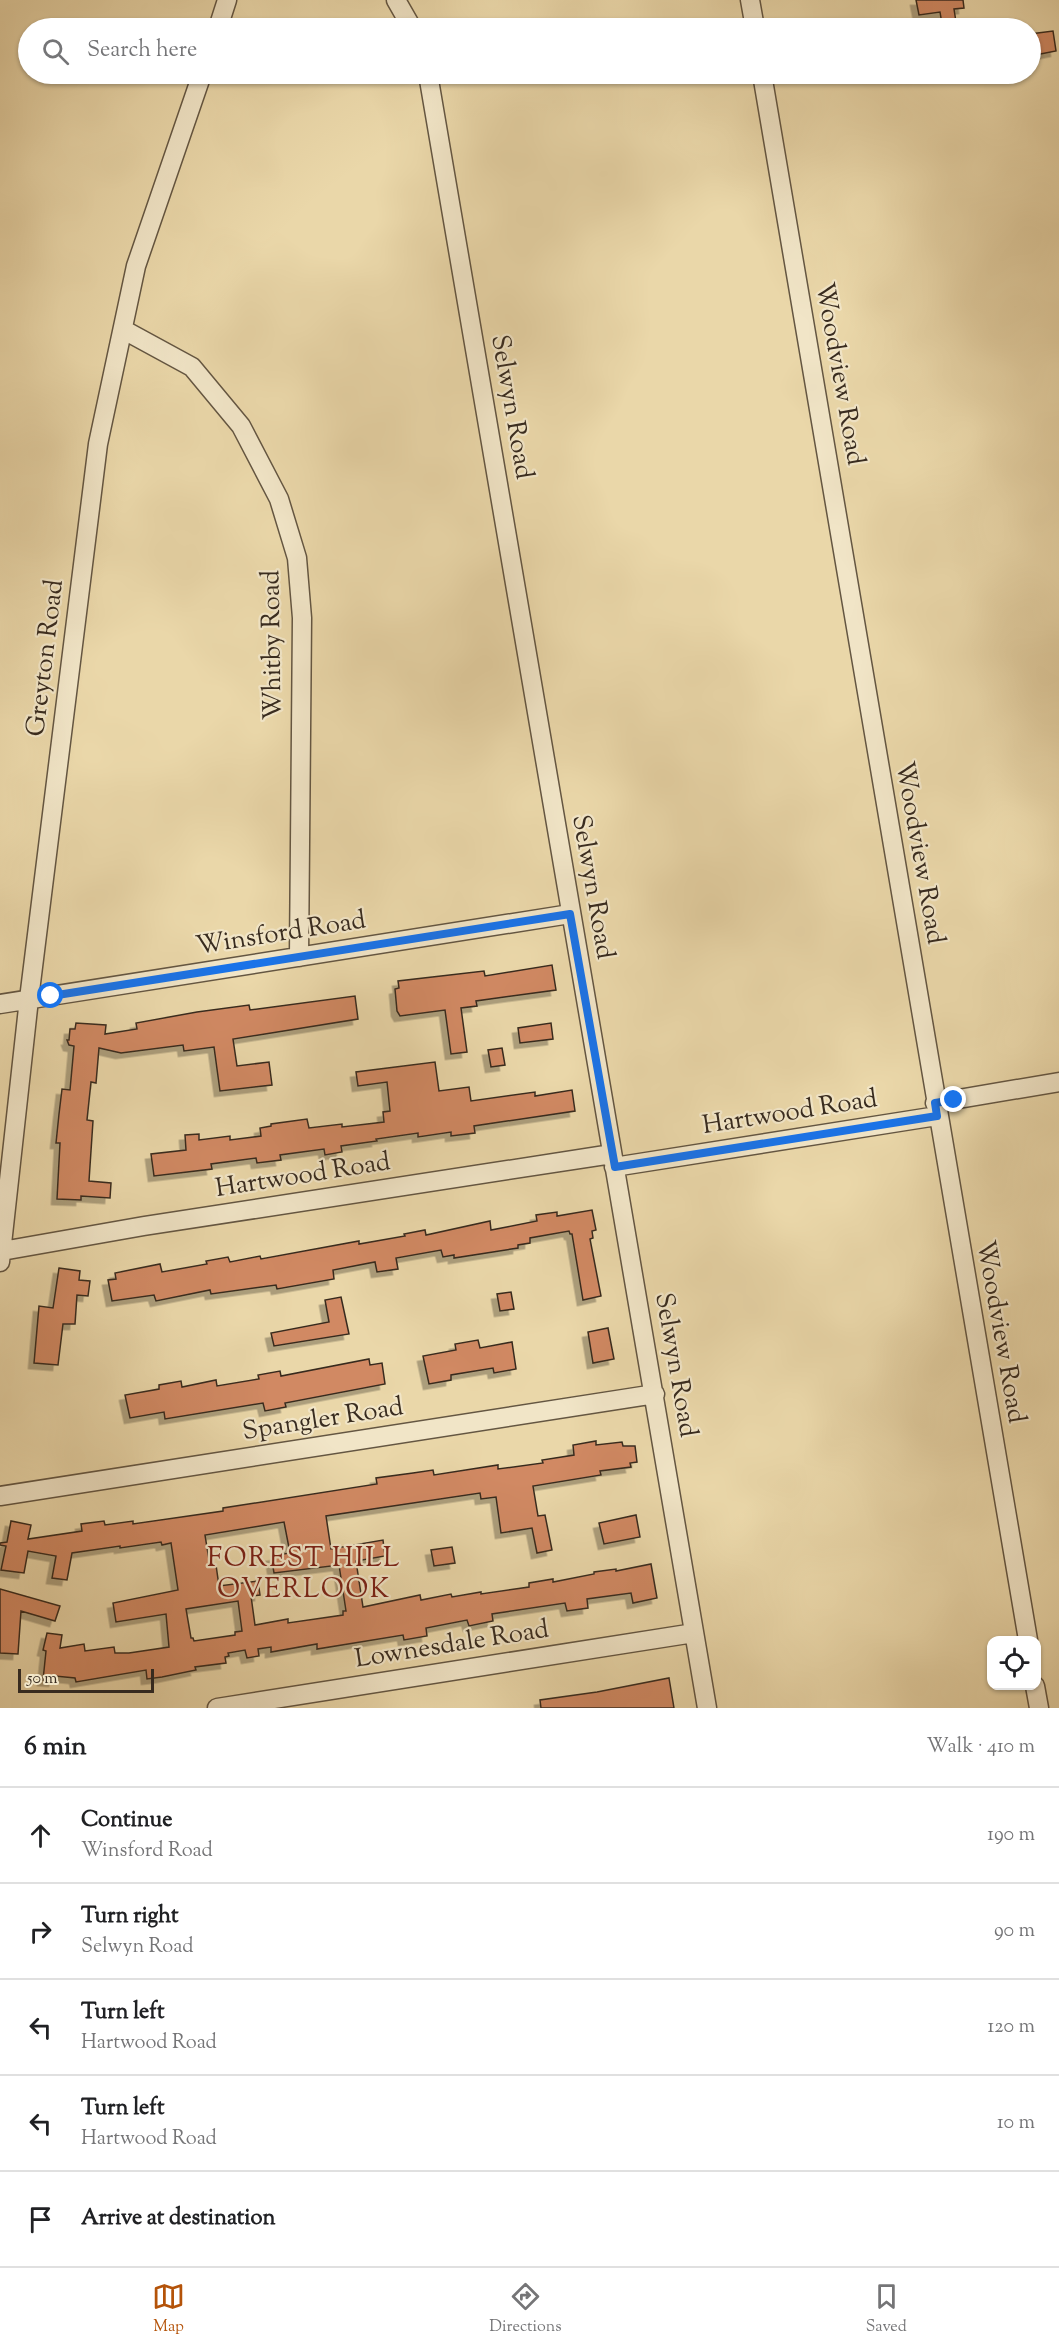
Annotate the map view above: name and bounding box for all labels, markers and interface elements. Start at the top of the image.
search box [18,18,1041,84]
icon: search [39,35,72,68]
text: Search here [87,35,197,67]
street label: Woodview Road [805,280,873,469]
street label: Selwyn Road [480,332,542,483]
street label: Whitby Road [253,569,293,721]
street label: Greyton Road [18,577,74,739]
street label: Woodview Road [885,759,953,948]
street label: Selwyn Road [561,812,623,963]
street label: Winsford Road [193,902,369,966]
route start [37,982,63,1008]
street label: Hartwood Road [700,1081,880,1145]
route end [940,1086,966,1112]
street label: Hartwood Road [213,1144,393,1208]
street label: Woodview Road [966,1238,1034,1427]
street label: Selwyn Road [644,1290,706,1441]
street label: Spangler Road [240,1389,406,1451]
district label: FOREST HILL OVERLOOK [207,1540,401,1610]
street label: Lownesdale Road [352,1611,552,1679]
map controls [987,1636,1041,1690]
button: locate [987,1636,1041,1690]
scale bar [18,1666,154,1694]
text: 50 m [27,1668,58,1691]
text: 6 min [24,1729,87,1766]
text: Walk · 410 m [926,1733,1035,1762]
text: Continue [81,1805,172,1837]
icon: ahead [24,1819,57,1852]
text: 190 m [987,1821,1035,1850]
text: Winsford Road [81,1837,213,1866]
text: Turn right [81,1901,178,1933]
icon: right [24,1915,57,1948]
text: 90 m [994,1917,1035,1946]
text: Selwyn Road [81,1933,193,1962]
text: Turn left [81,1997,164,2029]
icon: left [24,2011,57,2044]
text: 120 m [987,2013,1035,2042]
text: Hartwood Road [81,2029,217,2058]
text: Turn left [81,2093,164,2125]
icon: left [24,2107,57,2140]
text: 10 m [997,2109,1035,2138]
text: Hartwood Road [81,2125,217,2154]
icon: arrive [24,2203,57,2236]
text: Arrive at destination [81,2203,276,2235]
tab: Map [152,2280,185,2339]
tab: Directions [489,2280,562,2339]
tab: Saved [866,2280,907,2339]

